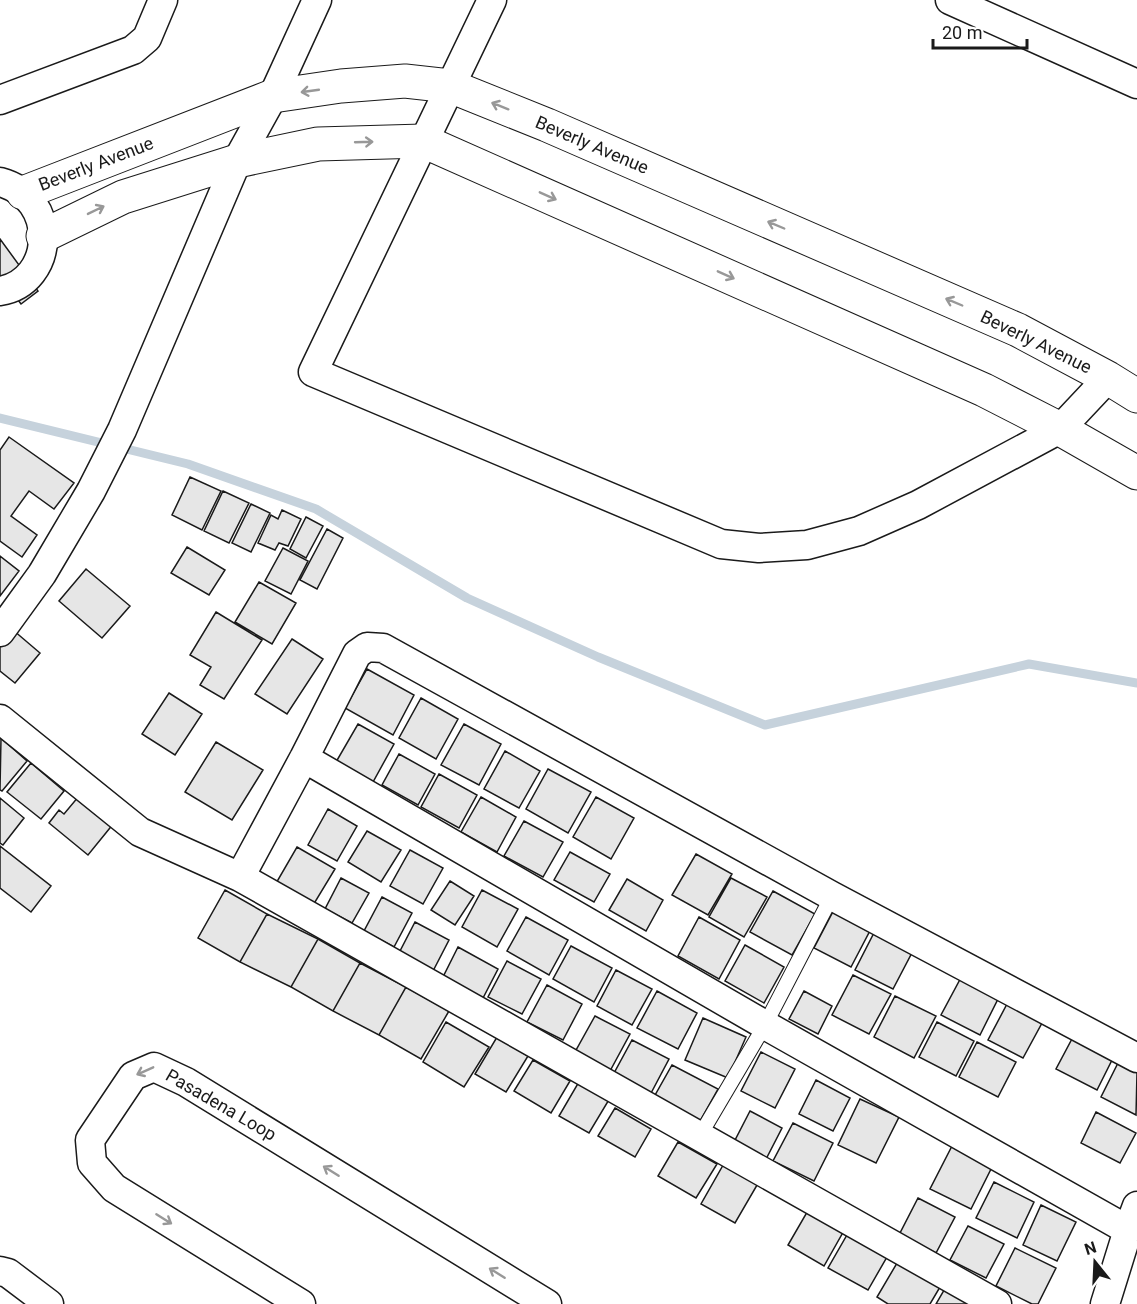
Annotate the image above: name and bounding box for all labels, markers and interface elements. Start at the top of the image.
scale bar [933,12,1028,50]
text: 20 m [942,22,982,43]
one-way arrow [300,85,320,96]
one-way arrow [491,100,510,111]
street label: Beverly Avenue [532,111,652,178]
street label: Beverly Avenue [36,132,156,195]
one-way arrow [354,136,374,147]
one-way arrow [538,191,556,202]
one-way arrow [86,204,104,216]
one-way arrow [767,218,785,230]
one-way arrow [716,270,734,282]
one-way arrow [946,296,964,308]
street label: Beverly Avenue [977,306,1095,378]
street label: Pasadena Loop [162,1064,280,1145]
one-way arrow [136,1066,155,1077]
one-way arrow [323,1165,340,1177]
one-way arrow [155,1214,172,1226]
north arrow [1065,1232,1125,1292]
text: N [1082,1237,1099,1259]
one-way arrow [489,1267,506,1279]

